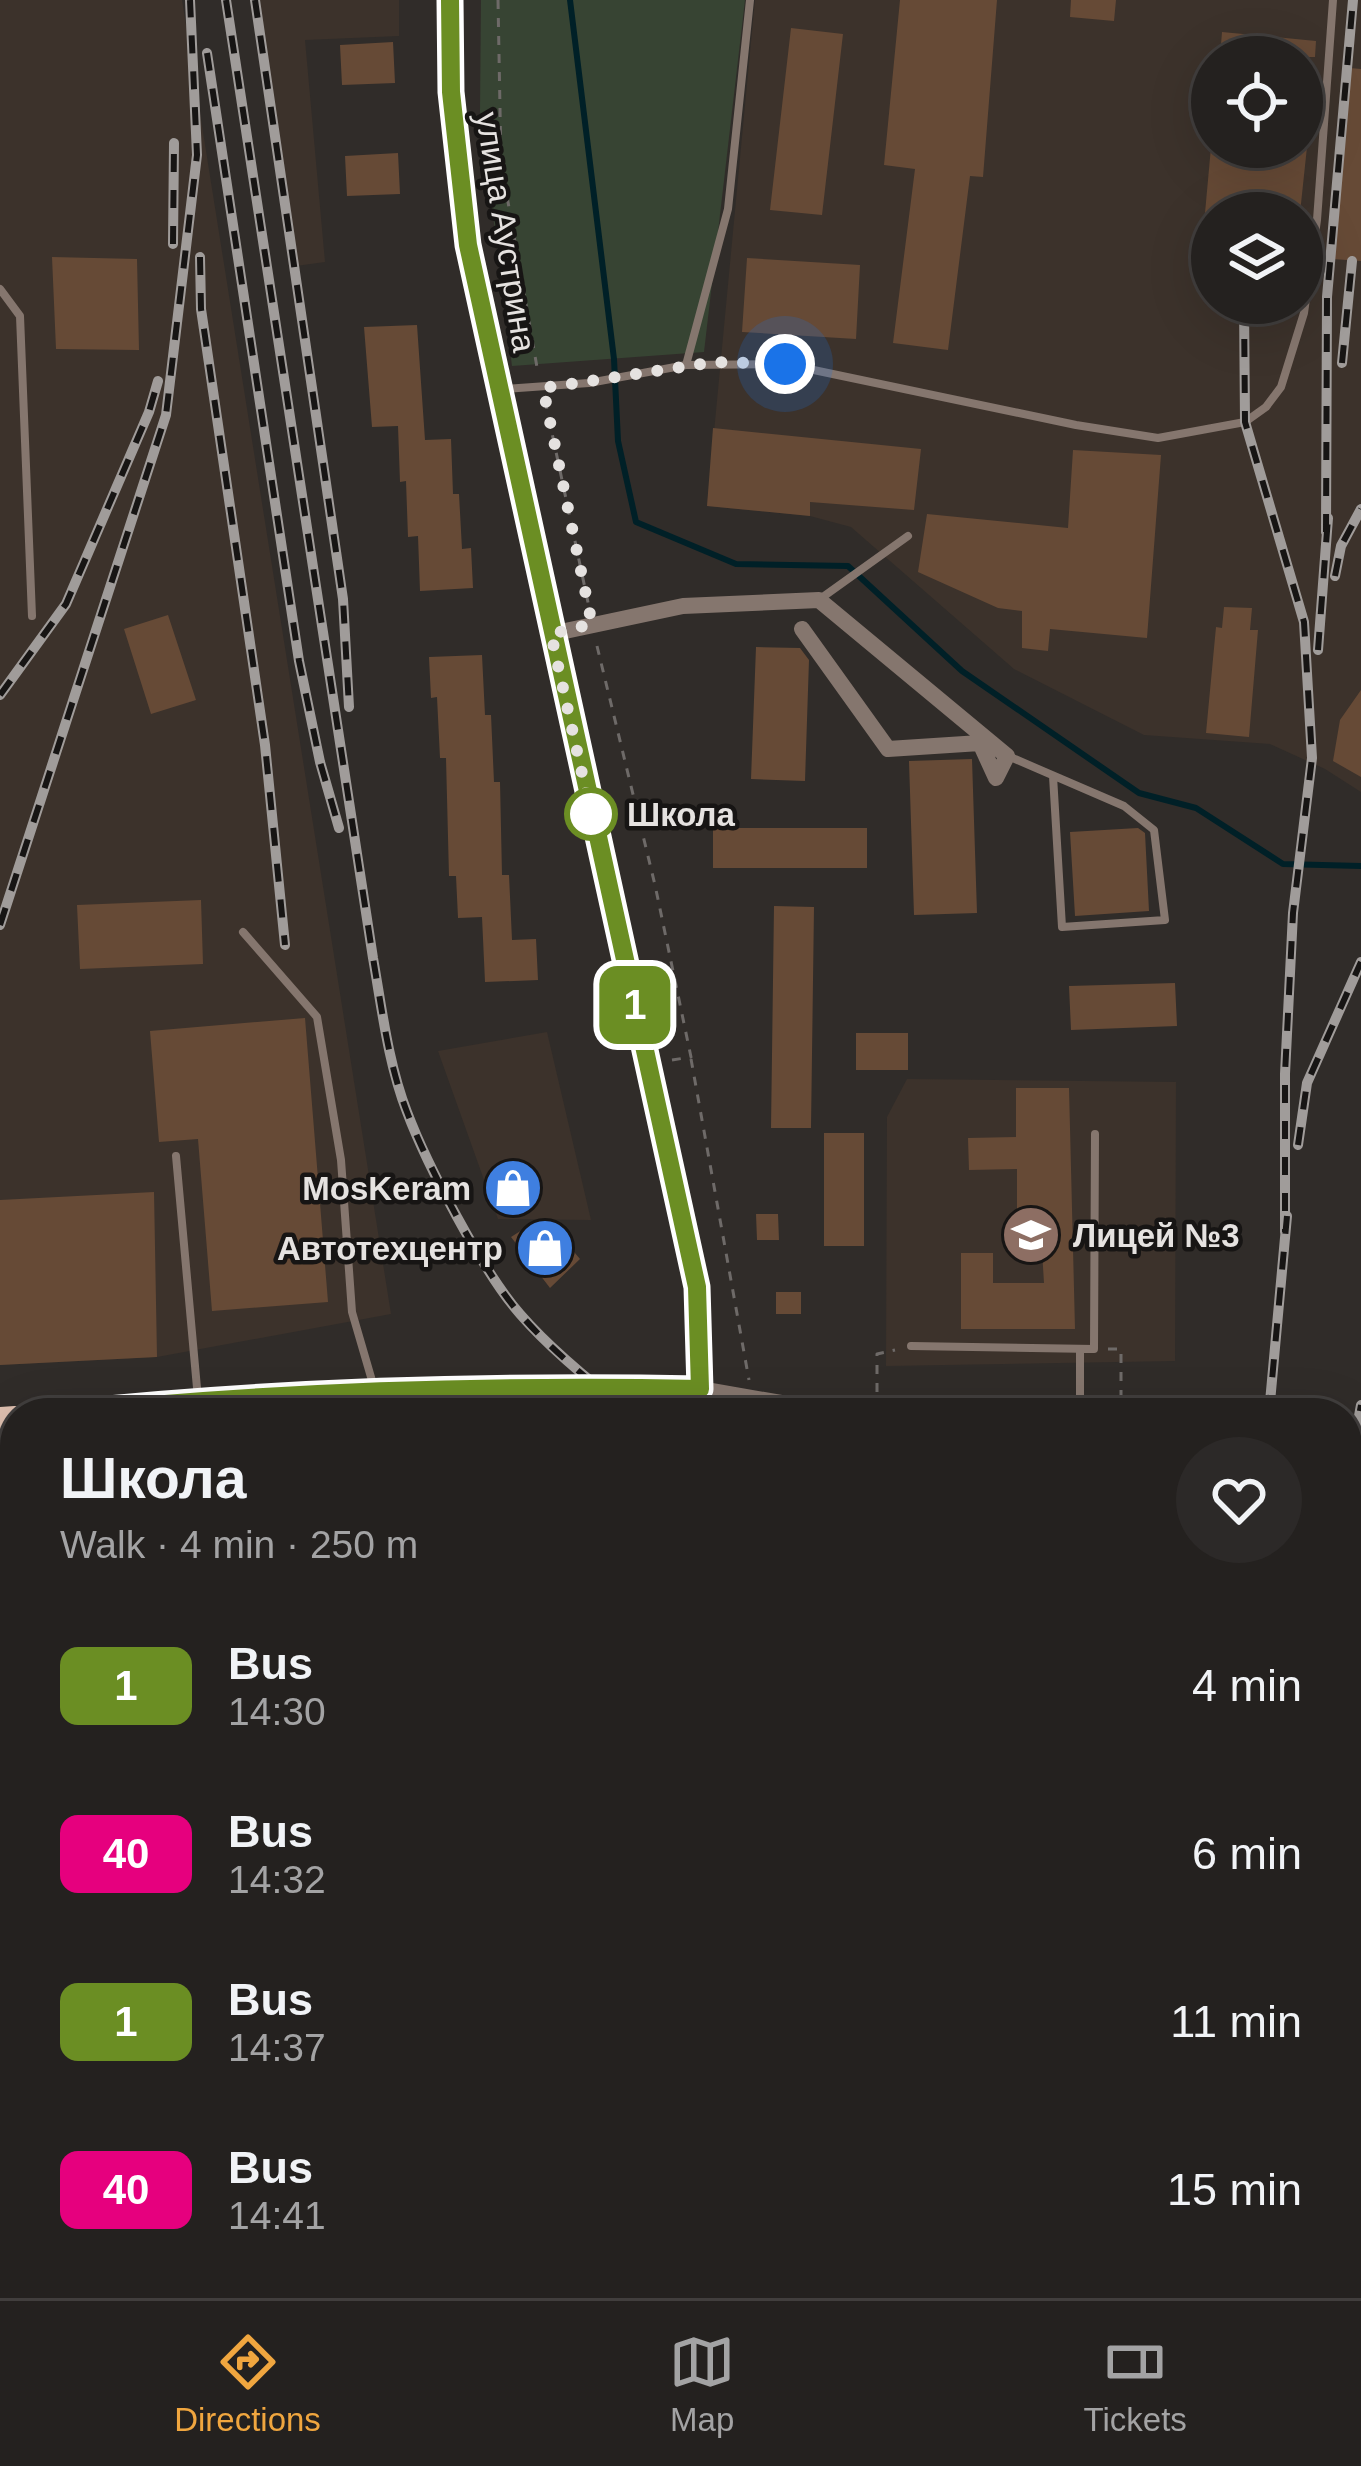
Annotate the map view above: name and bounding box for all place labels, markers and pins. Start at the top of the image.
marker: Школа [566,789,616,839]
place label: Школа [627,796,736,833]
shop icon: MosKeram [482,1157,544,1219]
place label: MosKeram [302,1170,471,1207]
school or university icon: Лицей №3 [1000,1204,1062,1266]
shop icon: Автотехцентр [514,1217,576,1279]
place label: Лицей №3 [1073,1217,1240,1254]
place label: Автотехцентр [277,1230,503,1267]

